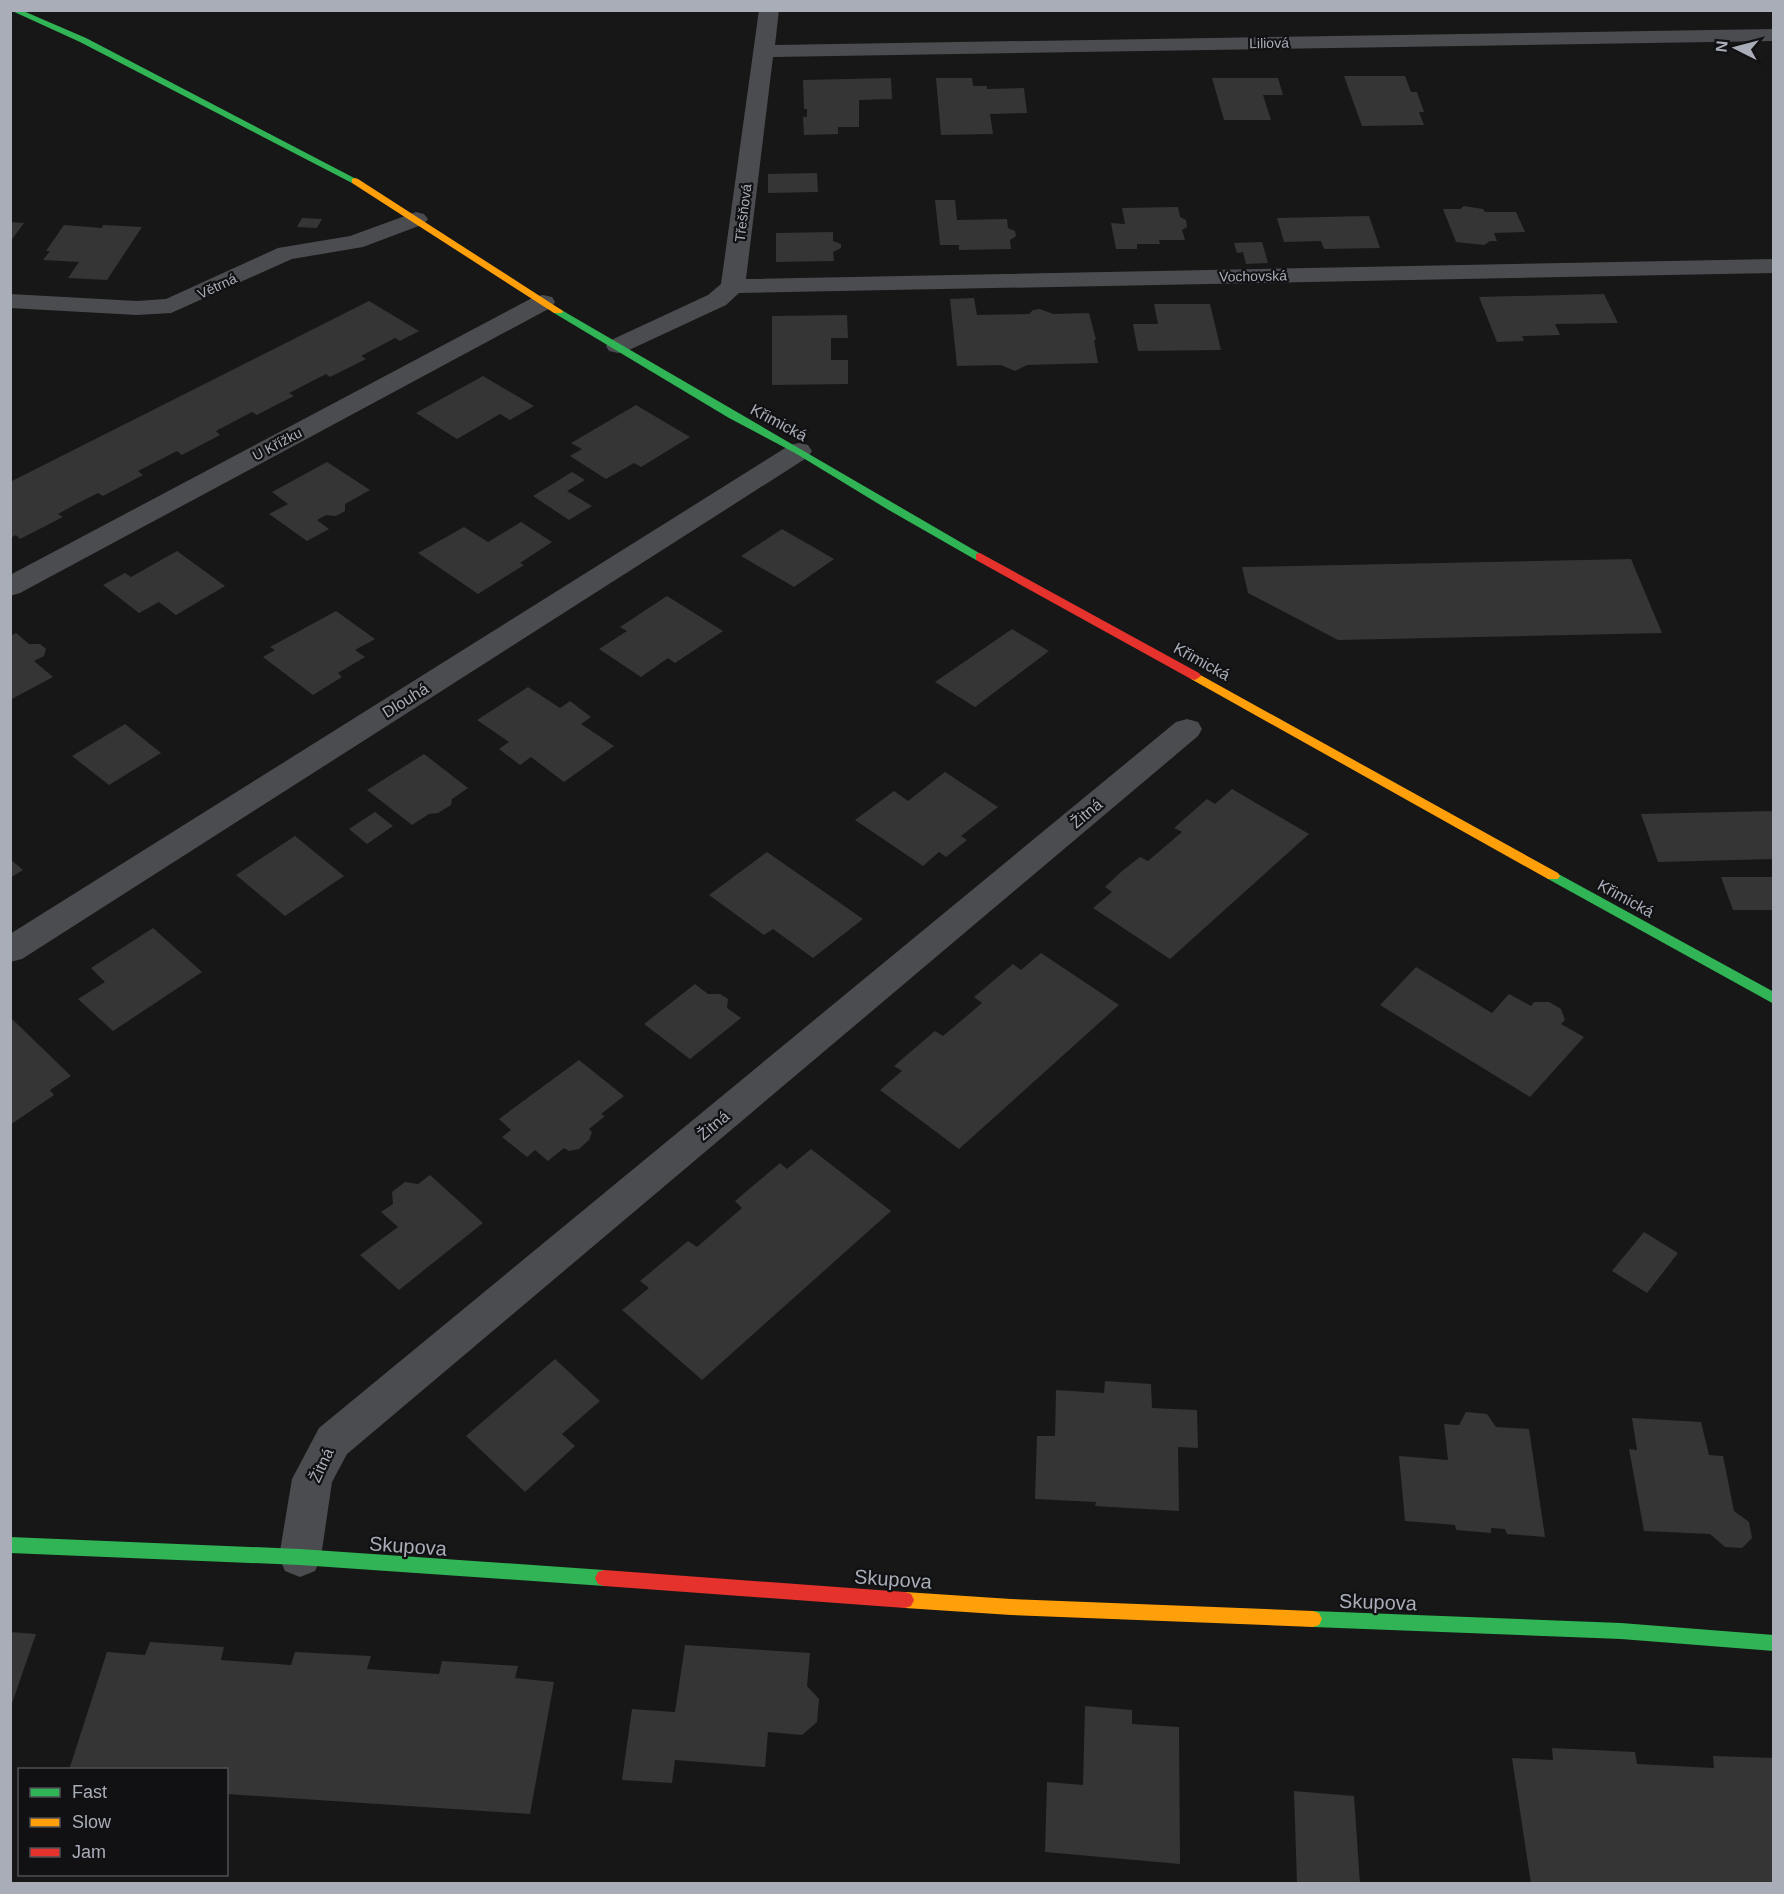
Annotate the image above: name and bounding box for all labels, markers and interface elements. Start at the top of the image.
north arrow [1706,18,1766,78]
street label: Liliová [1249,35,1289,51]
text: N [1713,40,1731,53]
street label: Třešňová [732,183,755,243]
street label: Vochovská [1219,267,1287,285]
street label: Větrná [195,270,239,302]
street label: Křimická [748,401,810,444]
street label: U Křížku [250,424,304,464]
street label: Křimická [1171,639,1233,684]
street label: Dlouhá [379,680,431,721]
street label: Žitná [1067,795,1105,831]
street label: Křimická [1595,876,1657,921]
street label: Žitná [694,1107,732,1143]
street label: Žitná [305,1445,337,1485]
street label: Skupova [368,1532,448,1560]
street label: Skupova [853,1565,933,1593]
street label: Skupova [1339,1590,1418,1614]
legend [18,1768,228,1876]
text: Fast [72,1782,107,1802]
text: Slow [72,1812,112,1832]
text: Jam [72,1842,106,1862]

